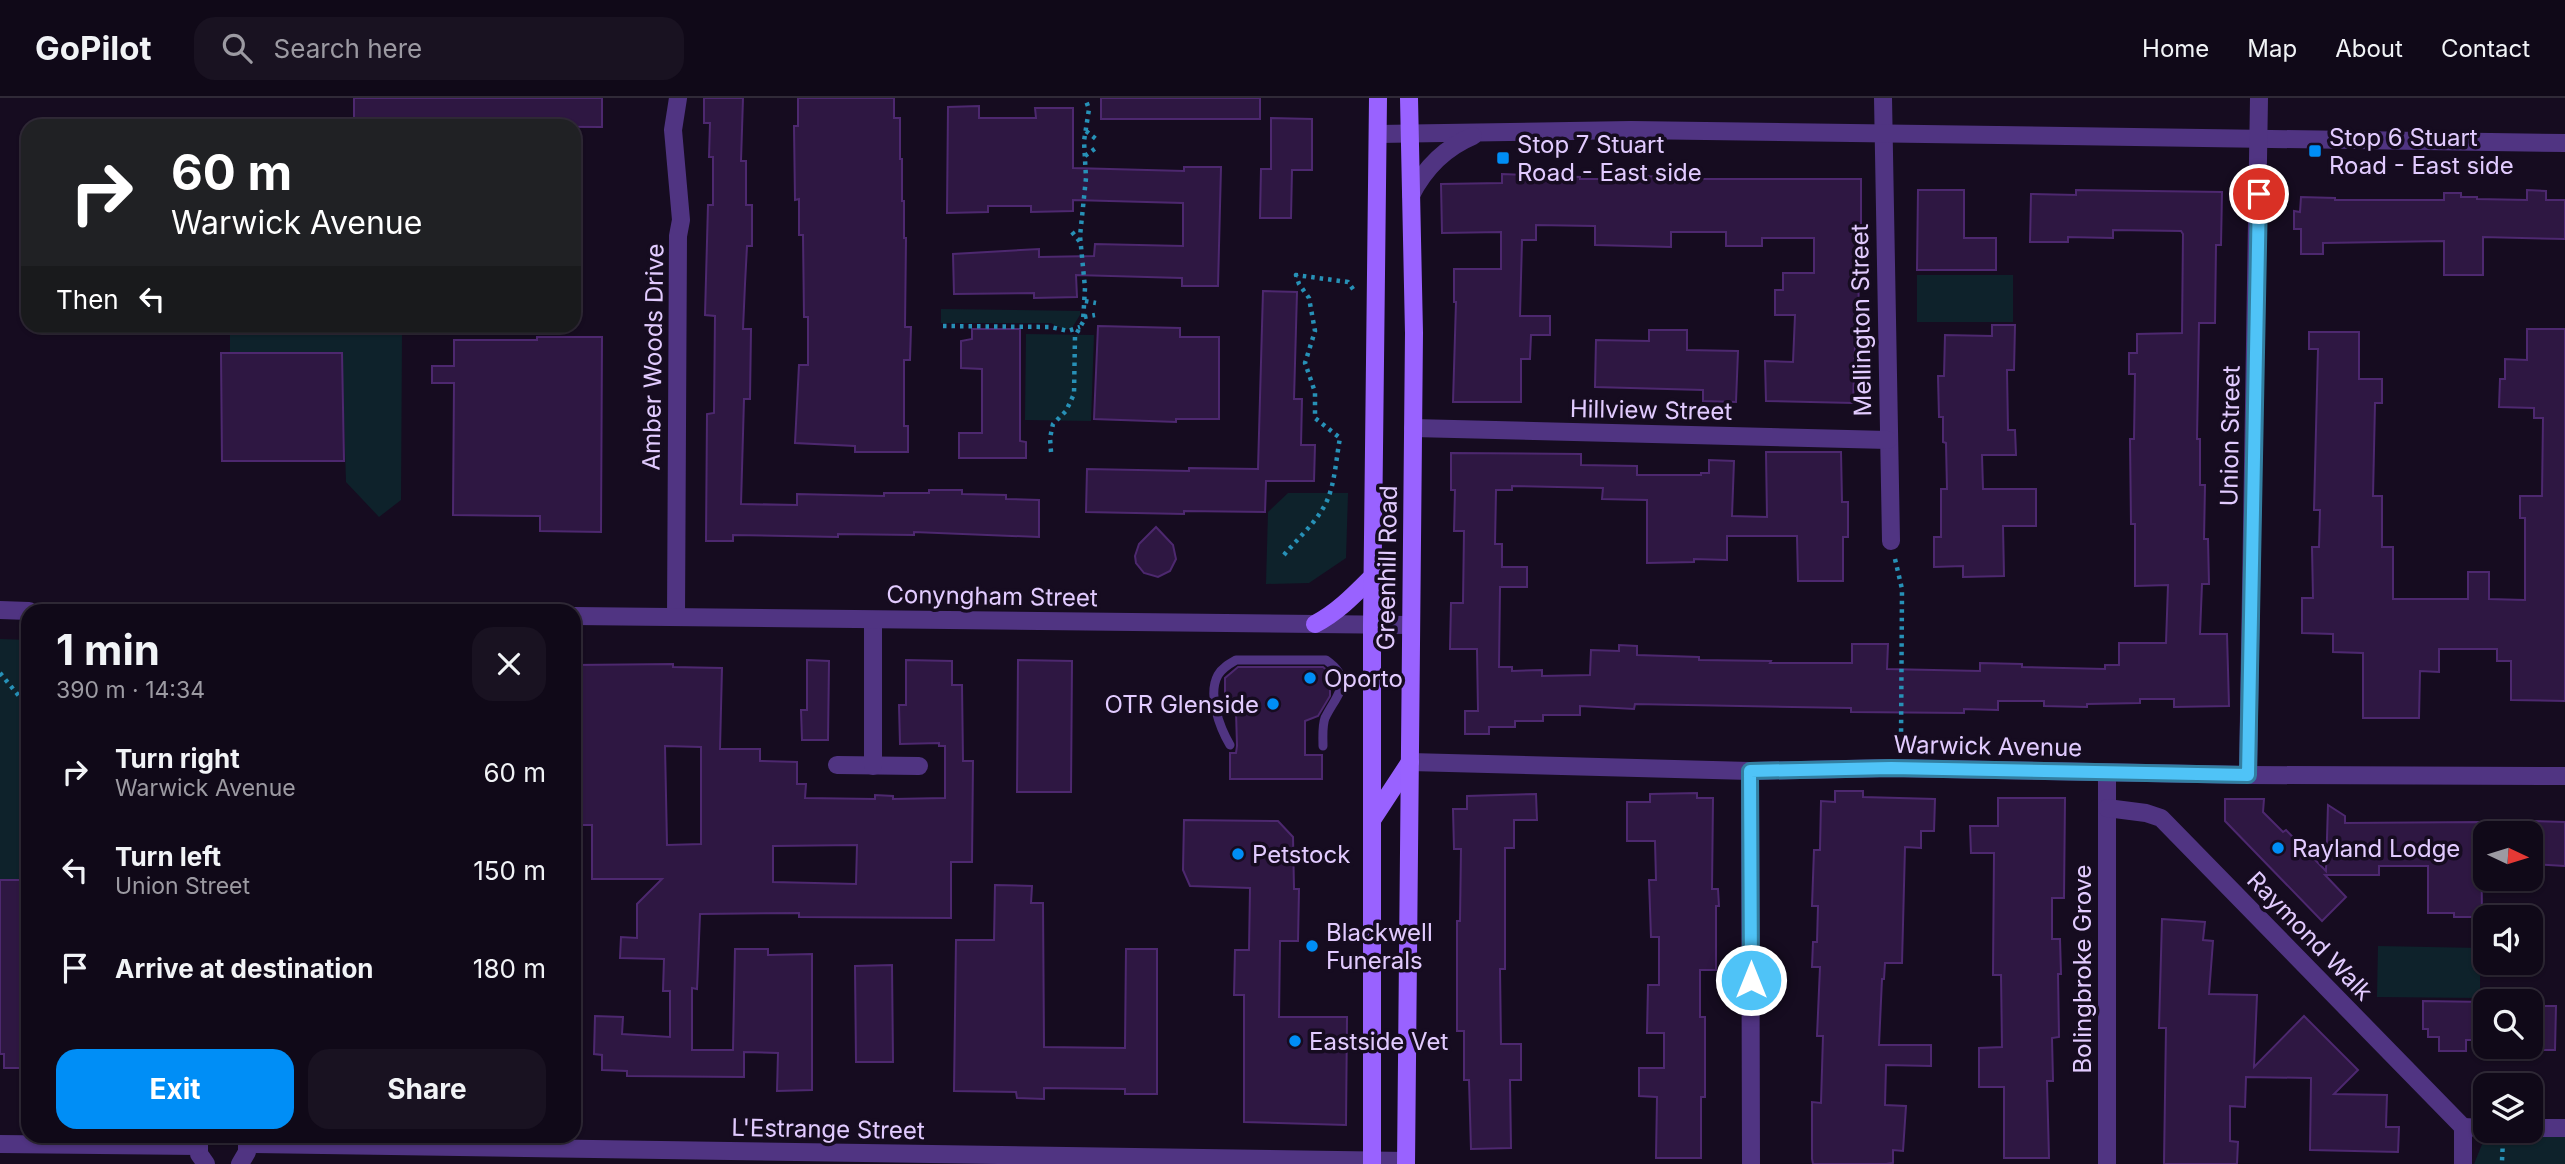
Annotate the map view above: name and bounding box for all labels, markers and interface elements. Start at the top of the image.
search box [194,17,684,80]
text: GoPilot [35,28,152,68]
icon: search [218,29,256,67]
text: Search here [274,33,422,64]
text: Home [2142,34,2209,63]
text: Map [2247,34,2297,63]
text: About [2335,34,2403,63]
text: Contact [2441,34,2530,63]
place label: Stop 6 Stuart Road - East side [2329,123,2514,180]
place label: Stop 7 Stuart Road - East side [1517,130,1702,187]
text: 60 m [171,143,292,202]
marker: Stop 6 Stuart Road - East side [2307,143,2323,159]
icon: right [56,147,147,238]
marker: Stop 7 Stuart Road - East side [1495,150,1511,166]
pin [2229,164,2289,224]
icon: arrive [2240,175,2278,213]
text: Warwick Avenue [171,203,422,242]
street label: Mellington Street [1845,223,1877,417]
street label: Amber Woods Drive [637,243,669,471]
icon: left [133,280,171,318]
text: Then [56,284,119,315]
street label: Union Street [2214,365,2246,507]
street label: Hillview Street [1570,394,1733,426]
street label: Greenhill Road [1371,485,1403,651]
street label: Conyngham Street [886,580,1098,612]
text: 1 min [56,624,160,675]
button: close [472,627,546,701]
place label: Oporto [1324,664,1403,693]
marker: Oporto [1302,670,1318,686]
text: 390 m · 14:34 [56,676,205,704]
place label: OTR Glenside [1105,690,1259,719]
marker: OTR Glenside [1265,696,1281,712]
street label: Warwick Avenue [1893,730,2083,762]
text: Turn right [115,743,240,774]
icon: right [56,753,94,791]
text: 60 m [483,757,546,788]
text: Warwick Avenue [115,774,296,802]
north arrow [2473,821,2543,891]
map controls [2473,821,2543,1143]
place label: Rayland Lodge [2292,834,2460,863]
place label: Petstock [1252,840,1350,869]
marker: Rayland Lodge [2270,840,2286,856]
text: Turn left [115,841,221,872]
marker: Petstock [1230,846,1246,862]
icon: left [56,851,94,889]
text: 150 m [473,855,546,886]
street label: Bolingbroke Grove [2068,864,2097,1074]
street label: Raymond Walk [2241,866,2379,1006]
text: Union Street [115,872,250,900]
button: sound [2473,905,2543,975]
place label: Blackwell Funerals [1326,918,1433,975]
marker: Blackwell Funerals [1304,938,1320,954]
position arrow [1714,943,1788,1017]
icon: arrive [56,949,94,987]
text: Arrive at destination [115,953,374,984]
text: 180 m [473,953,546,984]
button: search [2473,989,2543,1059]
place label: Eastside Vet [1309,1027,1448,1056]
marker: Eastside Vet [1287,1033,1303,1049]
button: Exit [56,1049,294,1129]
button: Share [308,1049,546,1129]
button: layers [2473,1073,2543,1143]
street label: L'Estrange Street [731,1113,925,1145]

